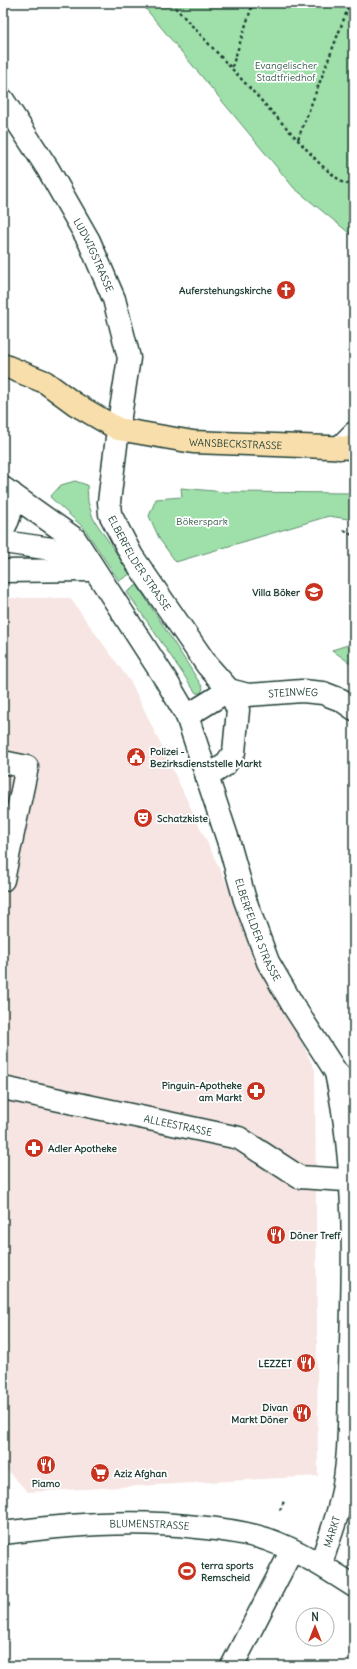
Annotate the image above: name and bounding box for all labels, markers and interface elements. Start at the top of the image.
park label: Evangelischer Stadtfriedhof [255,59,317,84]
street label: LUDWIGSTRASSE [70,216,116,294]
church icon: Auferstehungskirche [275,279,297,301]
place label: Auferstehungskirche [179,284,273,297]
street label: WANSBECKSTRASSE [189,436,283,452]
street label: ELBERFELDER STRASSE [105,513,174,613]
park label: Bökerspark [176,515,228,528]
school or university icon: Villa Böker [303,581,325,603]
place label: Villa Böker [252,586,301,599]
street label: STEINWEG [268,685,319,700]
place label: Polizei - Bezirksdienststelle Markt [150,745,262,770]
public building icon: Polizei - Bezirksdienststelle Markt [125,746,147,768]
theatre icon: Schatzkiste [132,807,154,829]
place label: Schatzkiste [157,812,208,825]
street label: ELBERFELDER STRASSE [232,877,284,984]
place label: Pinguin-Apotheke am Markt [162,1079,243,1104]
pharmacy icon: Pinguin-Apotheke am Markt [245,1080,267,1102]
street label: ALLEESTRASSE [143,1112,213,1139]
pharmacy icon: Adler Apotheke [23,1137,45,1159]
place label: Adler Apotheke [48,1142,118,1155]
restaurant icon: Döner Treff [265,1224,287,1246]
place label: Döner Treff [290,1229,341,1242]
restaurant icon: LEZZET [295,1352,317,1374]
place label: LEZZET [258,1357,293,1370]
place label: Divan Markt Döner [231,1401,289,1426]
restaurant icon: Divan Markt Döner [291,1402,313,1424]
restaurant icon: Piamo [35,1454,57,1476]
supermarket icon: Aziz Afghan [89,1462,111,1484]
place label: Aziz Afghan [114,1467,167,1480]
place label: Piamo [32,1477,61,1490]
street label: MARKT [321,1515,343,1549]
street label: BLUMENSTRASSE [109,1517,190,1533]
place label: terra sports Remscheid [200,1559,254,1584]
sports icon: terra sports Remscheid [176,1560,198,1582]
north arrow [295,1607,335,1647]
text: N [311,1610,319,1624]

